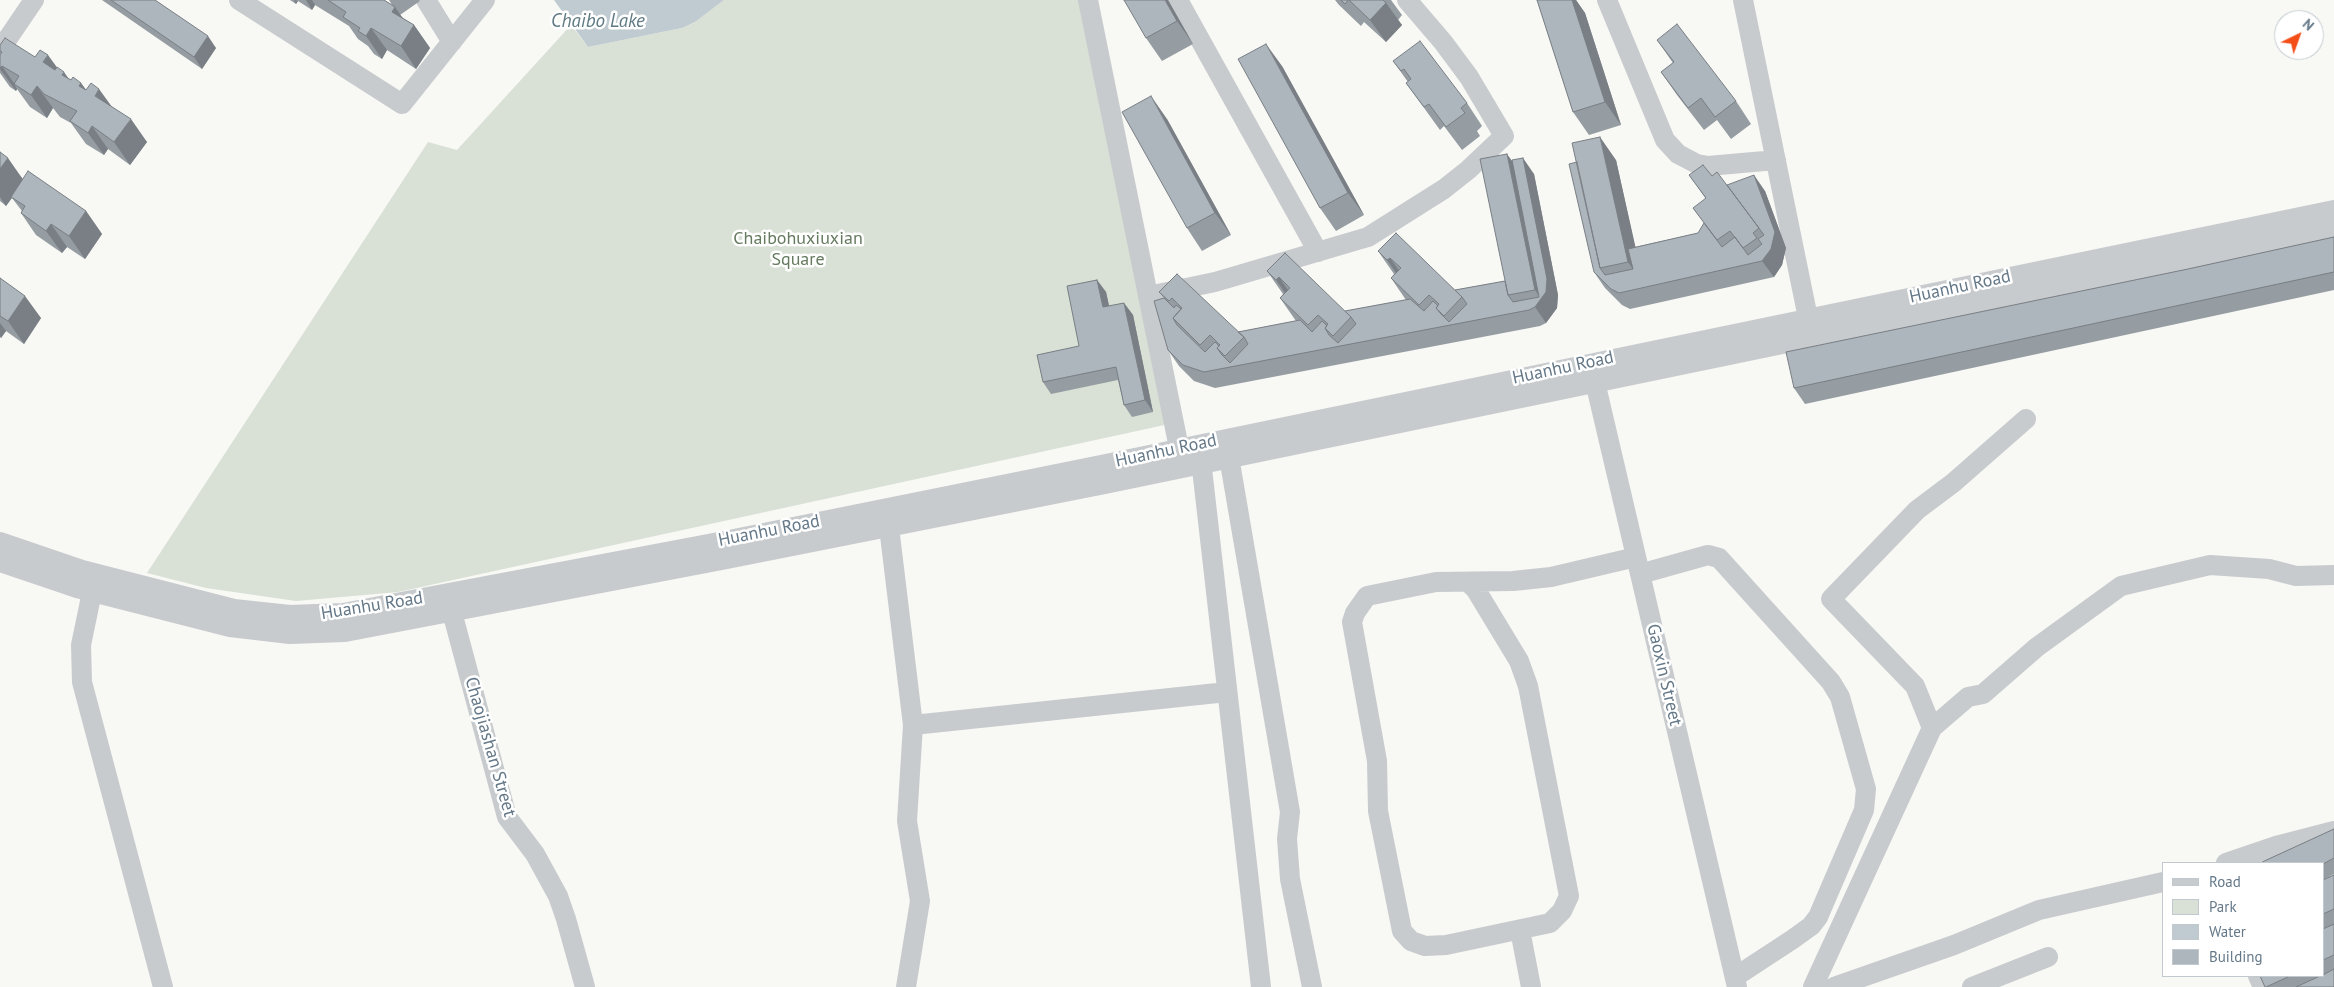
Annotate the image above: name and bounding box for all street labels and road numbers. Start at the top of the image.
street label: Huanhu Road [1907,266,2013,308]
street label: Huanhu Road [1510,347,1616,389]
street label: Huanhu Road [1113,430,1219,472]
street label: Huanhu Road [716,511,822,551]
street label: Huanhu Road [319,587,425,625]
street label: Gaoxin Street [1642,622,1686,728]
street label: Chaojiashan Street [460,675,520,819]

